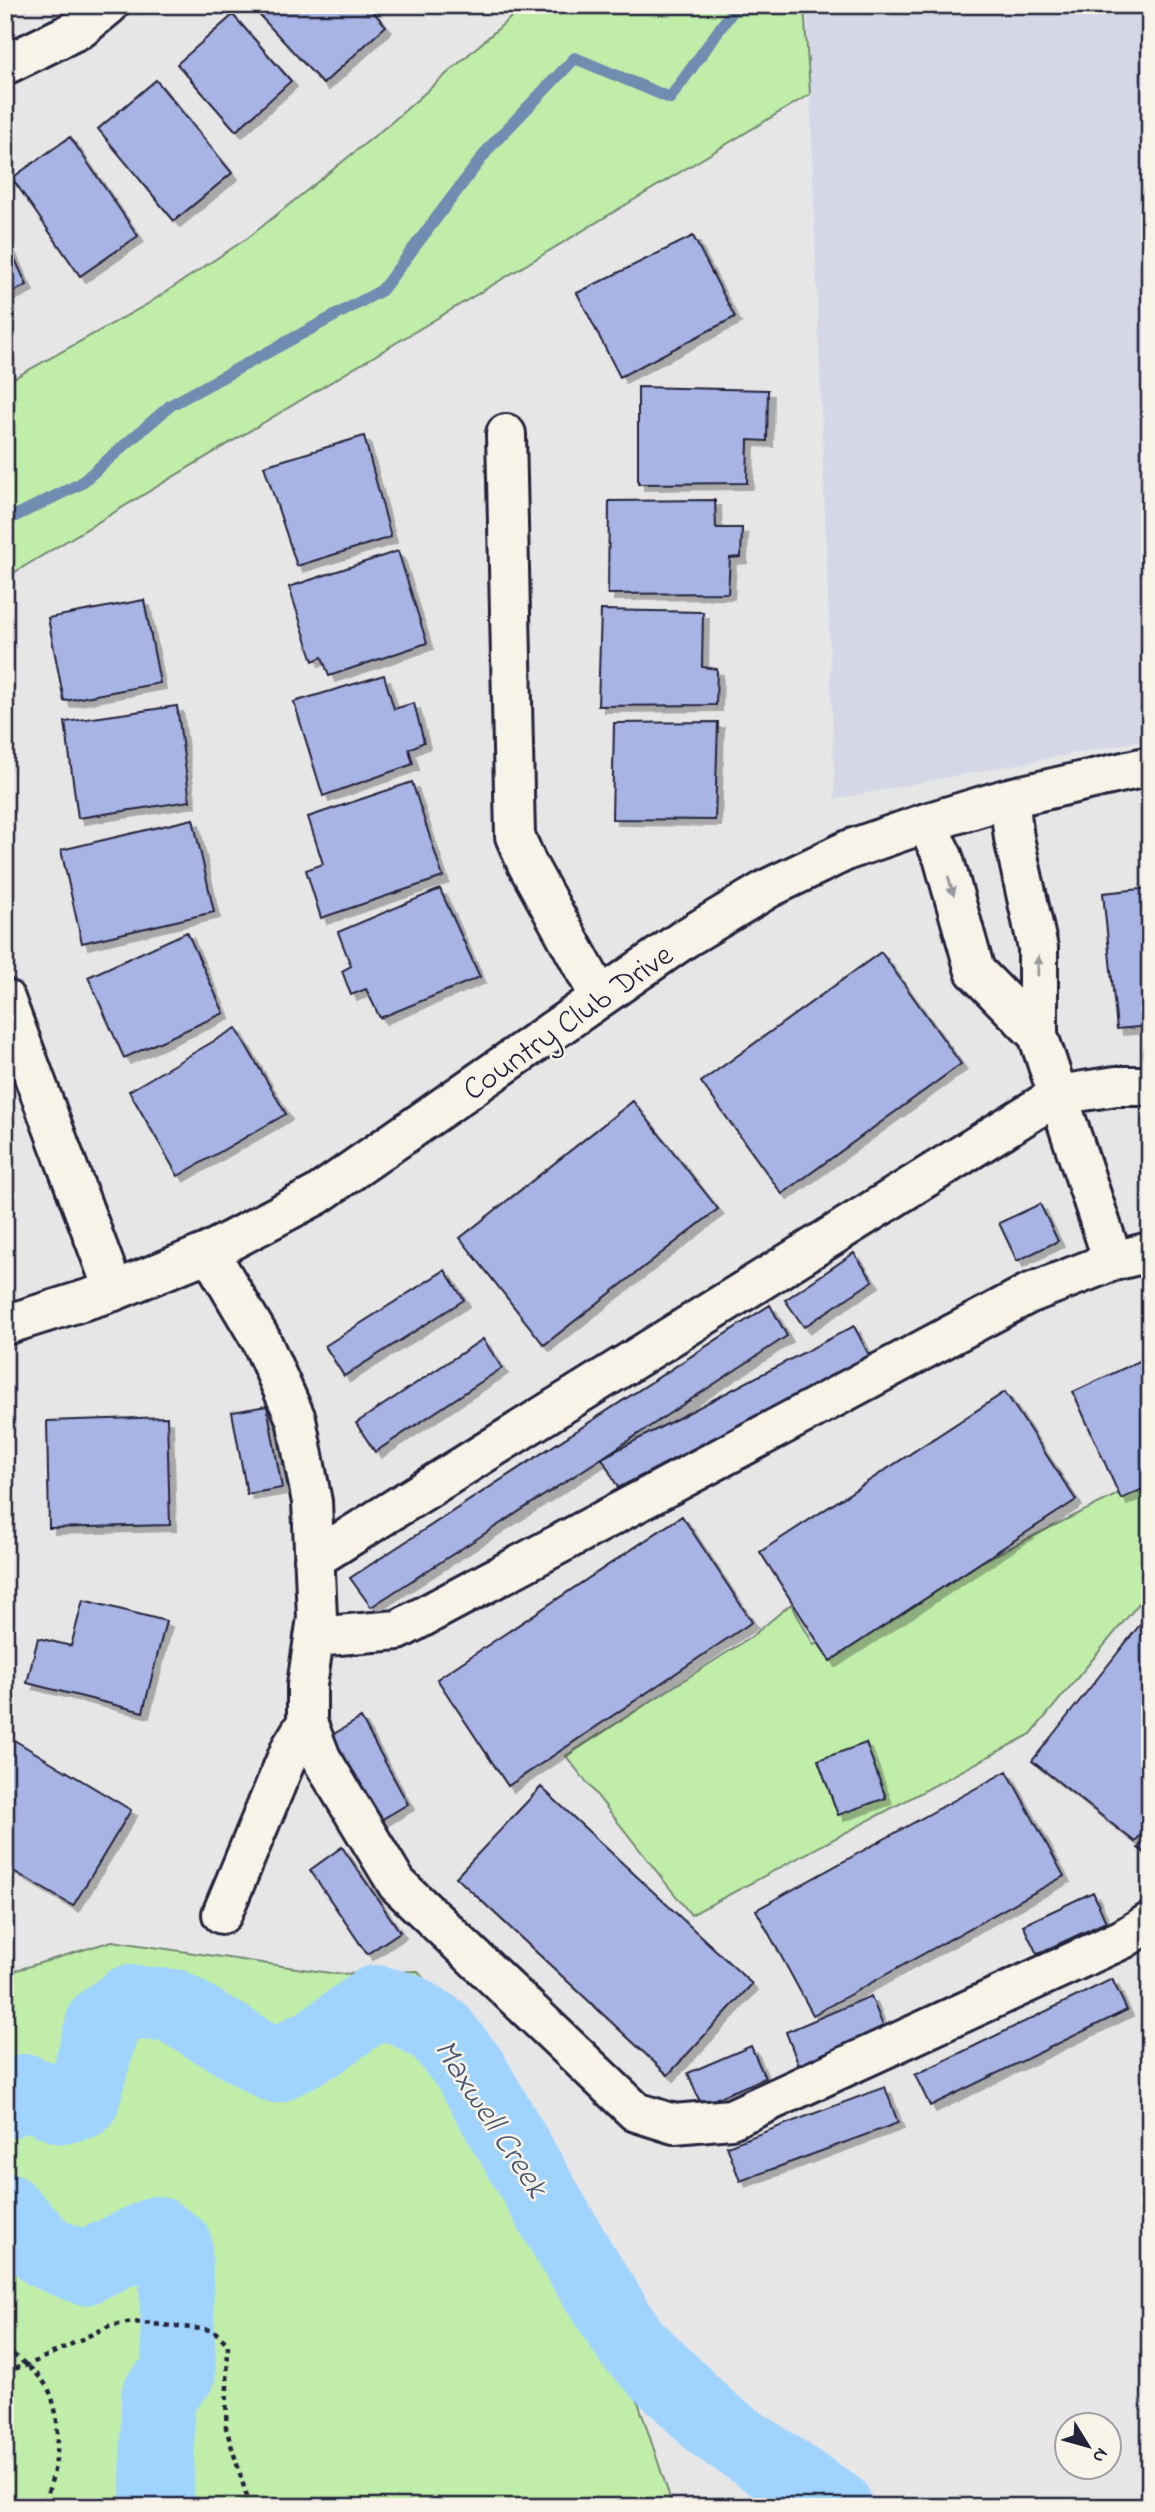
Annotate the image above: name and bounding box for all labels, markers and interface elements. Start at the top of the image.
one-way arrow [946,875,957,897]
street label: Country Club Drive [454,933,684,1114]
one-way arrow [1032,955,1044,977]
water label: Maxwell Creek [420,2030,560,2209]
north arrow [1054,2410,1124,2480]
text: N [1085,2441,1114,2468]

